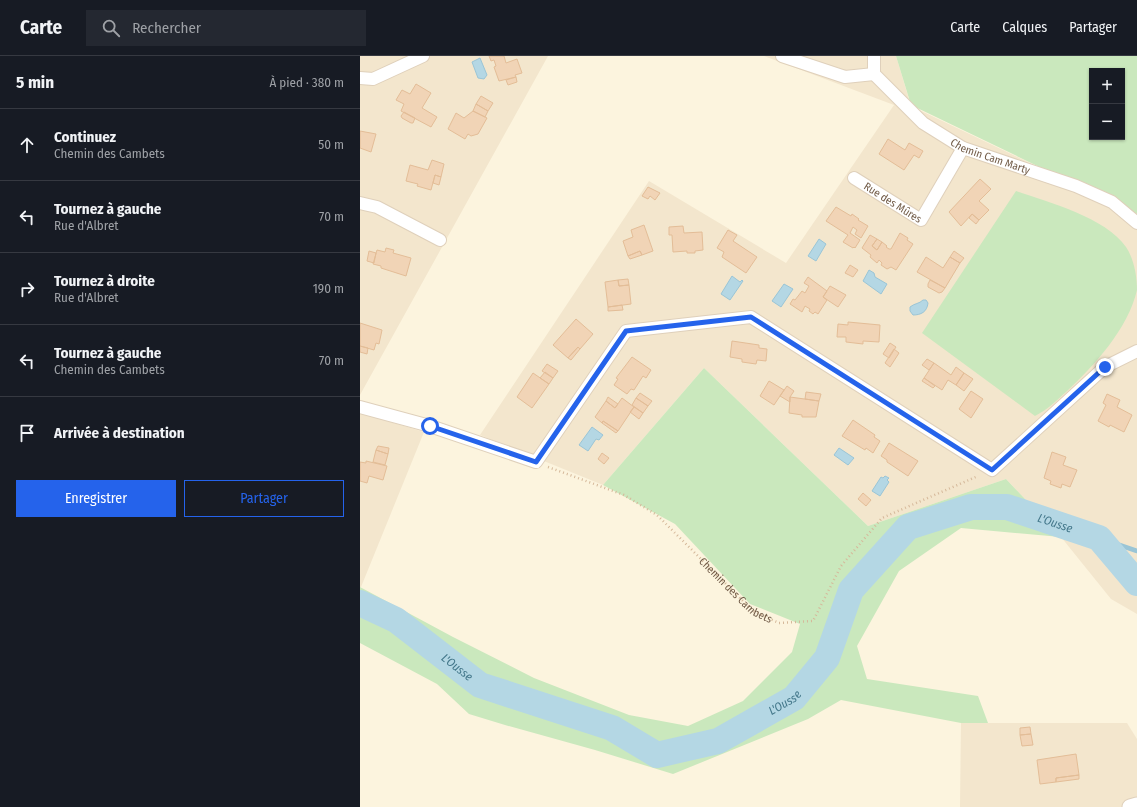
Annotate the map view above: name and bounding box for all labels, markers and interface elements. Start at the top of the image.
search box [86,10,366,46]
text: Carte [20,16,62,39]
icon: search [100,17,122,39]
text: Rechercher [132,19,201,37]
text: Carte [950,19,980,36]
text: Calques [1002,19,1047,36]
text: Partager [1069,19,1117,36]
map controls [1089,68,1125,140]
button: + [1089,68,1125,104]
text: 5 min [16,72,54,93]
text: À pied · 380 m [269,75,344,90]
button: − [1089,104,1125,140]
text: Continuez [54,128,116,146]
icon: ahead [16,134,38,156]
street label: Chemin Cam Marty [948,136,1032,177]
text: 50 m [318,137,344,152]
text: Chemin des Cambets [54,146,165,161]
street label: Rue des Mûres [861,180,924,226]
text: Tournez à gauche [54,200,161,218]
icon: left [16,206,38,228]
text: 70 m [319,209,344,224]
text: Rue d'Albret [54,218,119,233]
text: Tournez à droite [54,272,155,290]
icon: right [16,278,38,300]
text: 190 m [313,281,344,296]
text: Rue d'Albret [54,290,119,305]
text: Tournez à gauche [54,344,161,362]
icon: left [16,350,38,372]
text: 70 m [319,353,344,368]
route end [1096,358,1114,376]
text: Chemin des Cambets [54,362,165,377]
route start [421,417,439,435]
icon: arrive [16,422,38,444]
text: Arrivée à destination [54,424,185,442]
button: Enregistrer [16,480,176,517]
button: Partager [184,480,344,517]
water label: L'Ousse [1036,511,1075,536]
street label: Chemin des Cambets [696,555,775,626]
water label: L'Ousse [439,651,476,684]
water label: L'Ousse [766,687,805,718]

